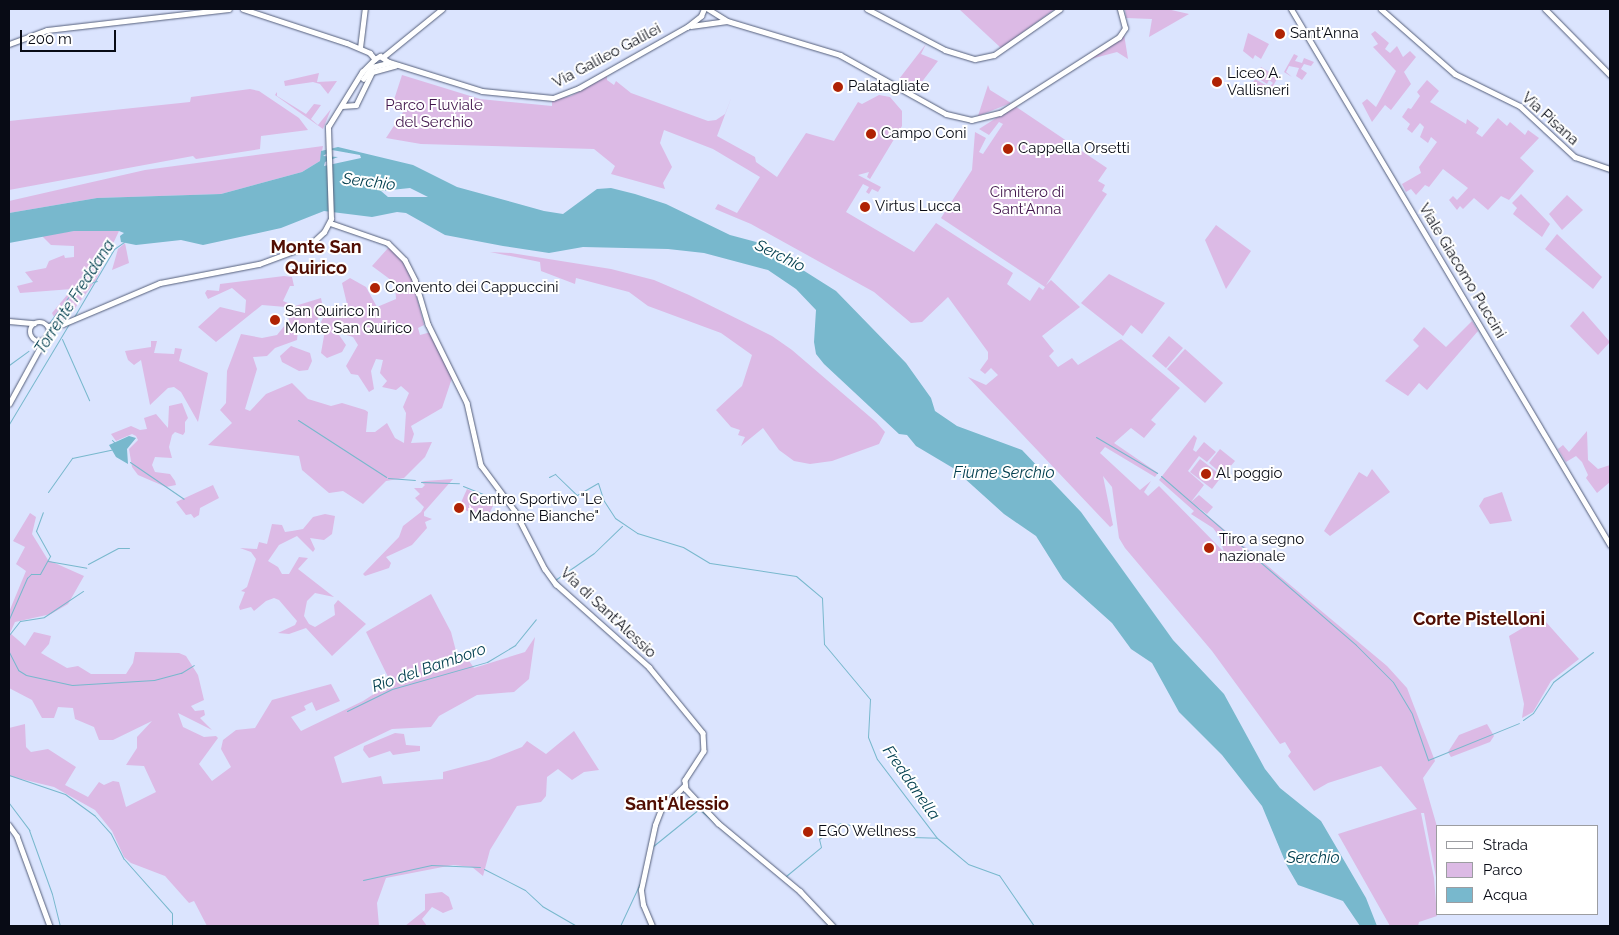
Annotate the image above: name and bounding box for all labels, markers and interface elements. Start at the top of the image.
scale bar [22,20,119,52]
street label: Via Galileo Galilei [550,20,664,92]
place label: Sant'Anna [1290,25,1359,43]
marker: Sant'Anna [1274,28,1286,40]
text: 200 m [28,30,72,48]
place label: Liceo A. Vallisneri [1227,64,1289,99]
marker: Liceo A. Vallisneri [1211,76,1223,88]
place label: Palatagliate [848,78,929,96]
marker: Palatagliate [832,81,844,93]
street label: Via Pisana [1518,89,1582,149]
park label: Parco Fluviale del Serchio [385,96,483,131]
place label: Campo Coni [881,125,966,143]
marker: Campo Coni [865,128,877,140]
place label: Cappella Orsetti [1018,140,1130,158]
marker: Cappella Orsetti [1002,143,1014,155]
water label: Serchio [341,169,397,195]
park label: Cimitero di Sant'Anna [990,183,1064,218]
place label: Virtus Lucca [875,198,961,216]
street label: Viale Giacomo Puccini [1415,200,1509,342]
marker: Virtus Lucca [859,201,871,213]
water label: Torrente Freddana [31,236,119,358]
water label: Serchio [752,236,808,276]
district label: Monte San Quirico [270,237,362,280]
place label: Convento dei Cappuccini [385,279,558,297]
marker: Convento dei Cappuccini [369,282,381,294]
place label: San Quirico in Monte San Quirico [285,302,412,337]
marker: San Quirico in Monte San Quirico [269,314,281,326]
water label: Fiume Serchio [953,463,1055,483]
place label: Al poggio [1216,465,1283,483]
marker: Al poggio [1200,468,1212,480]
place label: Centro Sportivo "Le Madonne Bianche" [469,490,603,525]
marker: Centro Sportivo "Le Madonne Bianche" [453,502,465,514]
place label: Tiro a segno nazionale [1219,530,1304,565]
marker: Tiro a segno nazionale [1203,542,1215,554]
street label: Via di Sant'Alessio [556,564,660,662]
district label: Corte Pistelloni [1413,608,1545,630]
water label: Rio del Bamboro [369,639,489,697]
water label: Freddanella [878,742,944,824]
district label: Sant'Alessio [625,793,729,815]
place label: EGO Wellness [818,823,916,841]
legend [1436,825,1599,915]
marker: EGO Wellness [802,826,814,838]
text: Strada [1483,836,1528,854]
water label: Serchio [1286,848,1340,868]
text: Parco [1483,861,1523,879]
text: Acqua [1483,886,1527,904]

